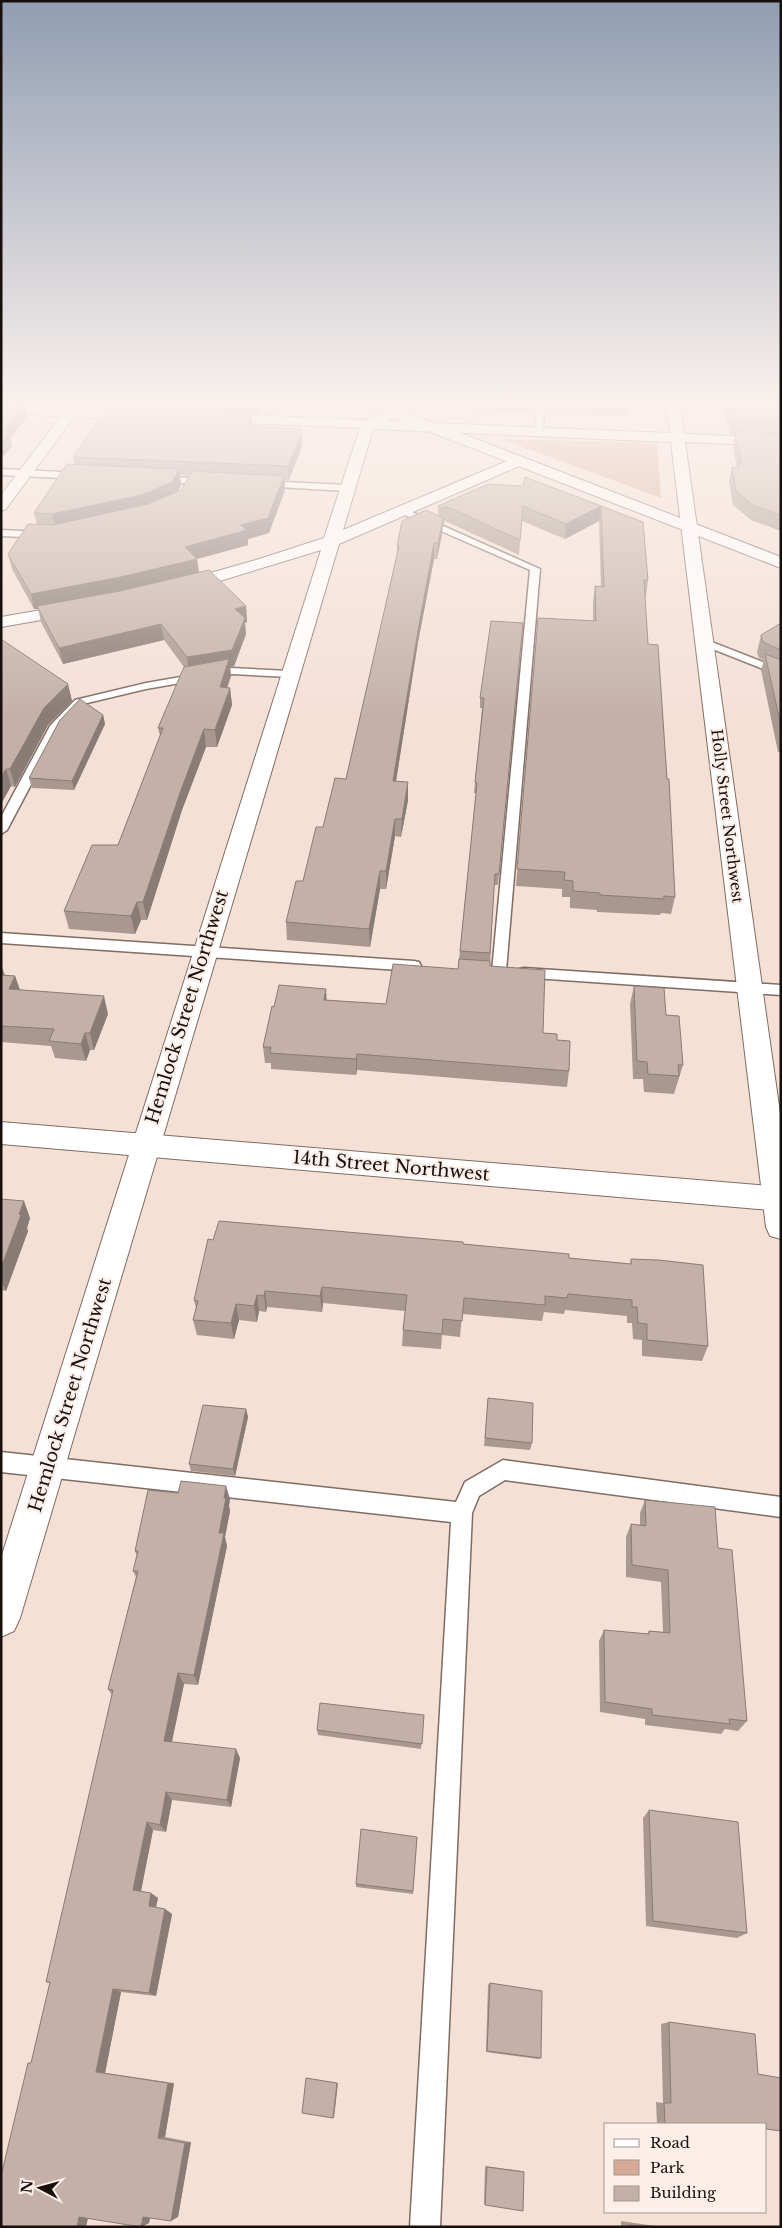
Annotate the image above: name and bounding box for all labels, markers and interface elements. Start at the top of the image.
street label: Holly Street Northwest [707,728,748,904]
street label: Hemlock Street Northwest [141,887,233,1127]
street label: 14th Street Northwest [292,1146,490,1186]
street label: Hemlock Street Northwest [24,1275,116,1515]
legend [604,2123,767,2213]
text: Road [650,2133,690,2152]
text: Park [650,2158,686,2177]
north arrow [15,2163,65,2213]
text: N [17,2179,37,2194]
text: Building [650,2183,717,2202]

